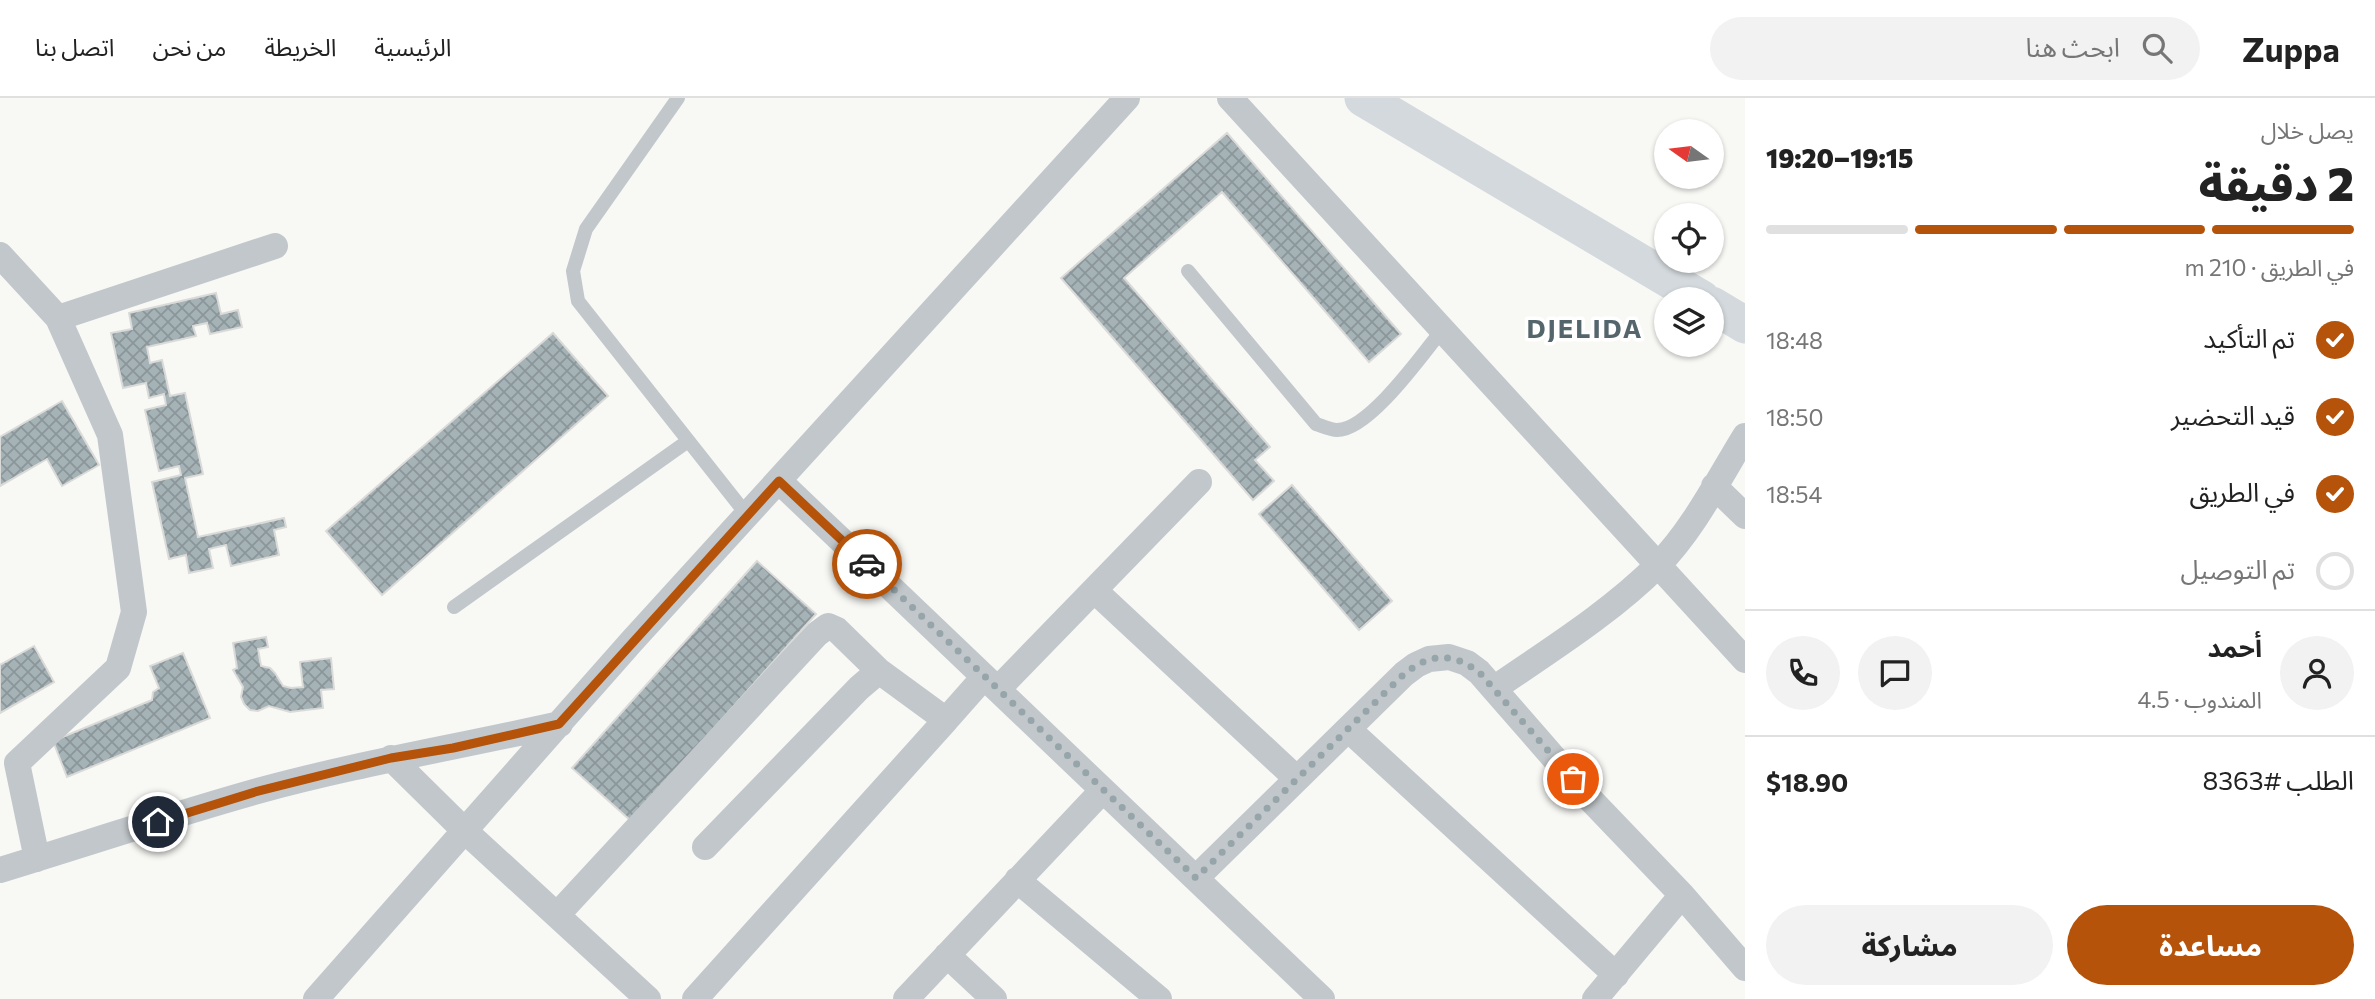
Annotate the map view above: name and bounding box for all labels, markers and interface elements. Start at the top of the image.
search box [1710,17,2200,80]
text: Zuppa [2242,28,2340,69]
icon: search [2138,29,2176,67]
text: ابحث هنا [2025,31,2120,62]
text: اتصل بنا [35,32,114,61]
text: من نحن [152,32,226,61]
text: الخريطة [264,32,336,61]
text: الرئيسية [374,32,452,61]
text: يصل خلال [2261,116,2354,144]
north arrow [1654,119,1724,189]
map controls [1654,119,1724,357]
text: 19:15–19:20 [1766,142,1913,173]
text: 2 دقيقة [2199,154,2354,210]
button: locate [1654,203,1724,273]
text: في الطريق · 210 m [2184,253,2354,281]
button: layers [1654,287,1724,357]
district label: DJELIDA [1526,312,1644,343]
icon: check [2316,321,2354,359]
text: تم التأكيد [2203,322,2295,353]
text: 18:48 [1766,326,1823,354]
icon: check [2316,398,2354,436]
text: قيد التحضير [2171,399,2295,430]
text: 18:50 [1766,403,1823,431]
icon: check [2316,475,2354,513]
text: في الطريق [2190,476,2295,507]
text: 18:54 [1766,480,1822,508]
courier [832,529,902,599]
icon: car [848,545,886,583]
text: تم التوصيل [2181,553,2295,584]
text: أحمد [2208,631,2262,662]
button: phone [1766,636,1840,710]
button: chat [1858,636,1932,710]
button: person [2280,636,2354,710]
text: المندوب · 4.5 [2137,685,2262,713]
pin [1543,749,1603,809]
icon: bag [1554,760,1592,798]
text: الطلب #8363 [2203,764,2354,795]
text: $18.90 [1766,766,1848,797]
pin [128,792,188,852]
icon: home [139,803,177,841]
button: مشاركة [1766,905,2053,985]
button: مساعدة [2067,905,2354,985]

